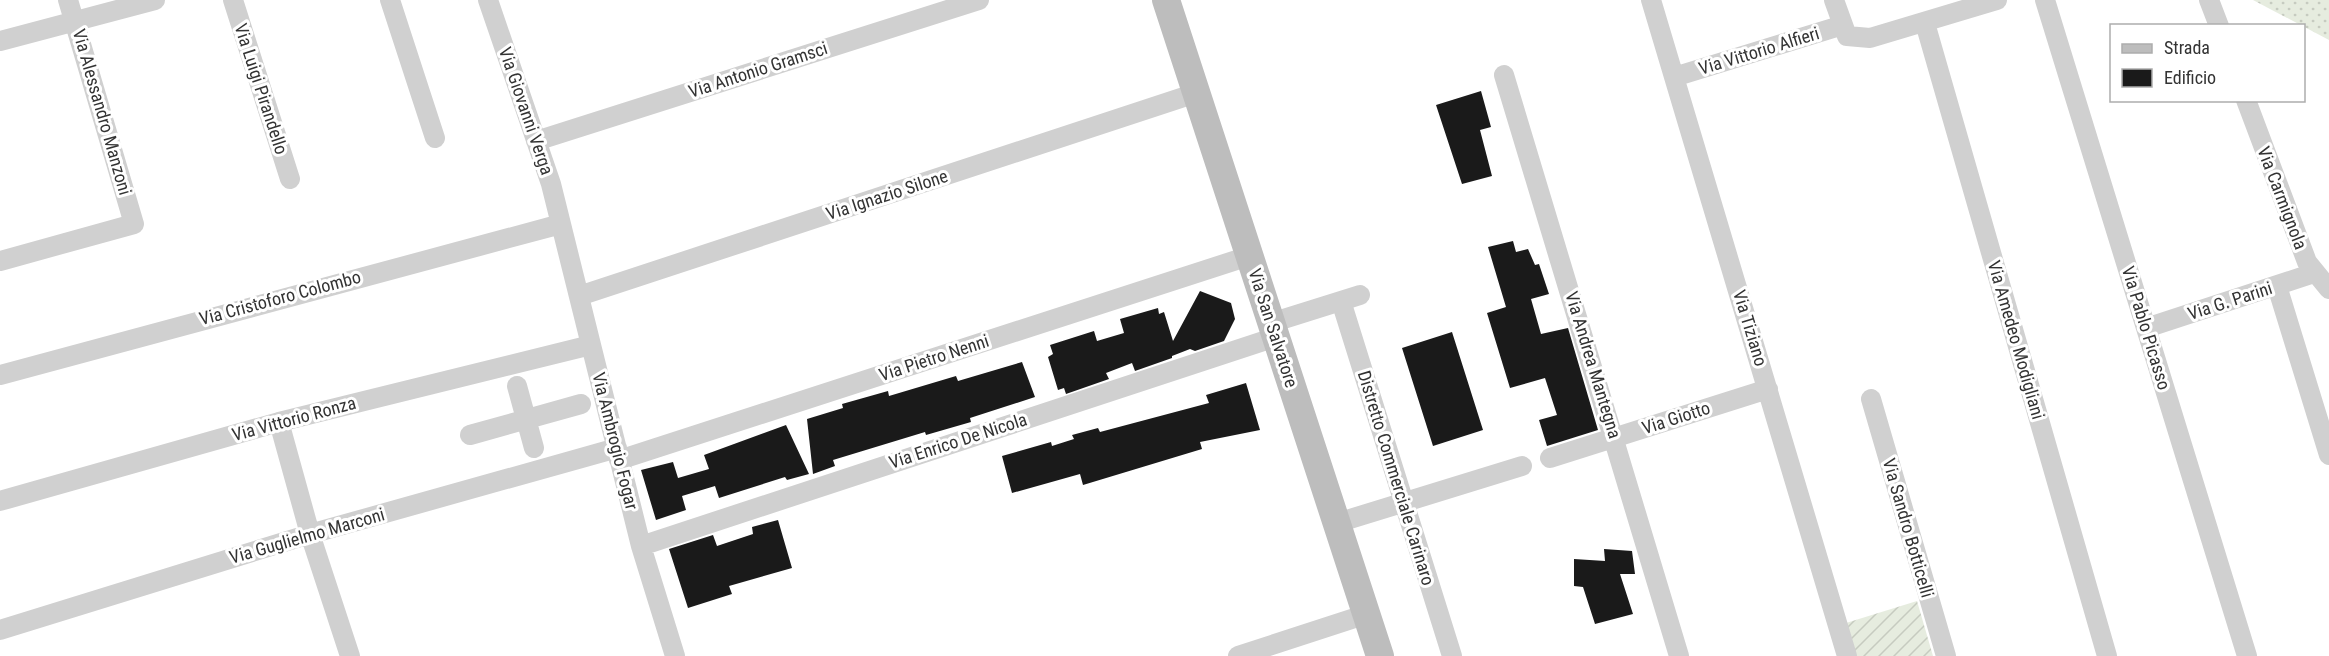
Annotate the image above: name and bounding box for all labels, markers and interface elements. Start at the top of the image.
street label: Via Luigi Pirandello [230,21,293,157]
street label: Via Vittorio Alfieri [1696,22,1822,79]
legend [2110,24,2305,102]
street label: Via Alessandro Manzoni [69,26,136,197]
street label: Via Antonio Gramsci [686,37,830,102]
text: Strada [2164,37,2210,58]
street label: Via Giovanni Verga [495,44,558,177]
text: Edificio [2164,67,2216,88]
street label: Via Carmignola [2253,143,2312,252]
street label: Via Ignazio Silone [823,165,950,224]
street label: Via Amedeo Modigliani [1984,258,2049,422]
street label: Via Pablo Picasso [2118,264,2175,392]
street label: Via Cristoforo Colombo [197,266,363,329]
street label: Via San Salvatore [1244,266,1303,390]
street label: Via G. Parini [2185,277,2275,324]
street label: Via Tiziano [1729,287,1772,368]
street label: Via Andrea Mantegna [1561,289,1626,441]
street label: Via Pietro Nenni [876,330,992,385]
street label: Distretto Commerciale Carinaro [1354,368,1439,588]
street label: Via Ambrogio Fogar [588,370,643,512]
street label: Via Vittorio Ronza [230,392,358,445]
street label: Via Giotto [1639,397,1713,438]
street label: Via Enrico De Nicola [886,408,1030,473]
street label: Via Sandro Botticelli [1879,456,1938,600]
street label: Via Guglielmo Marconi [227,503,387,568]

